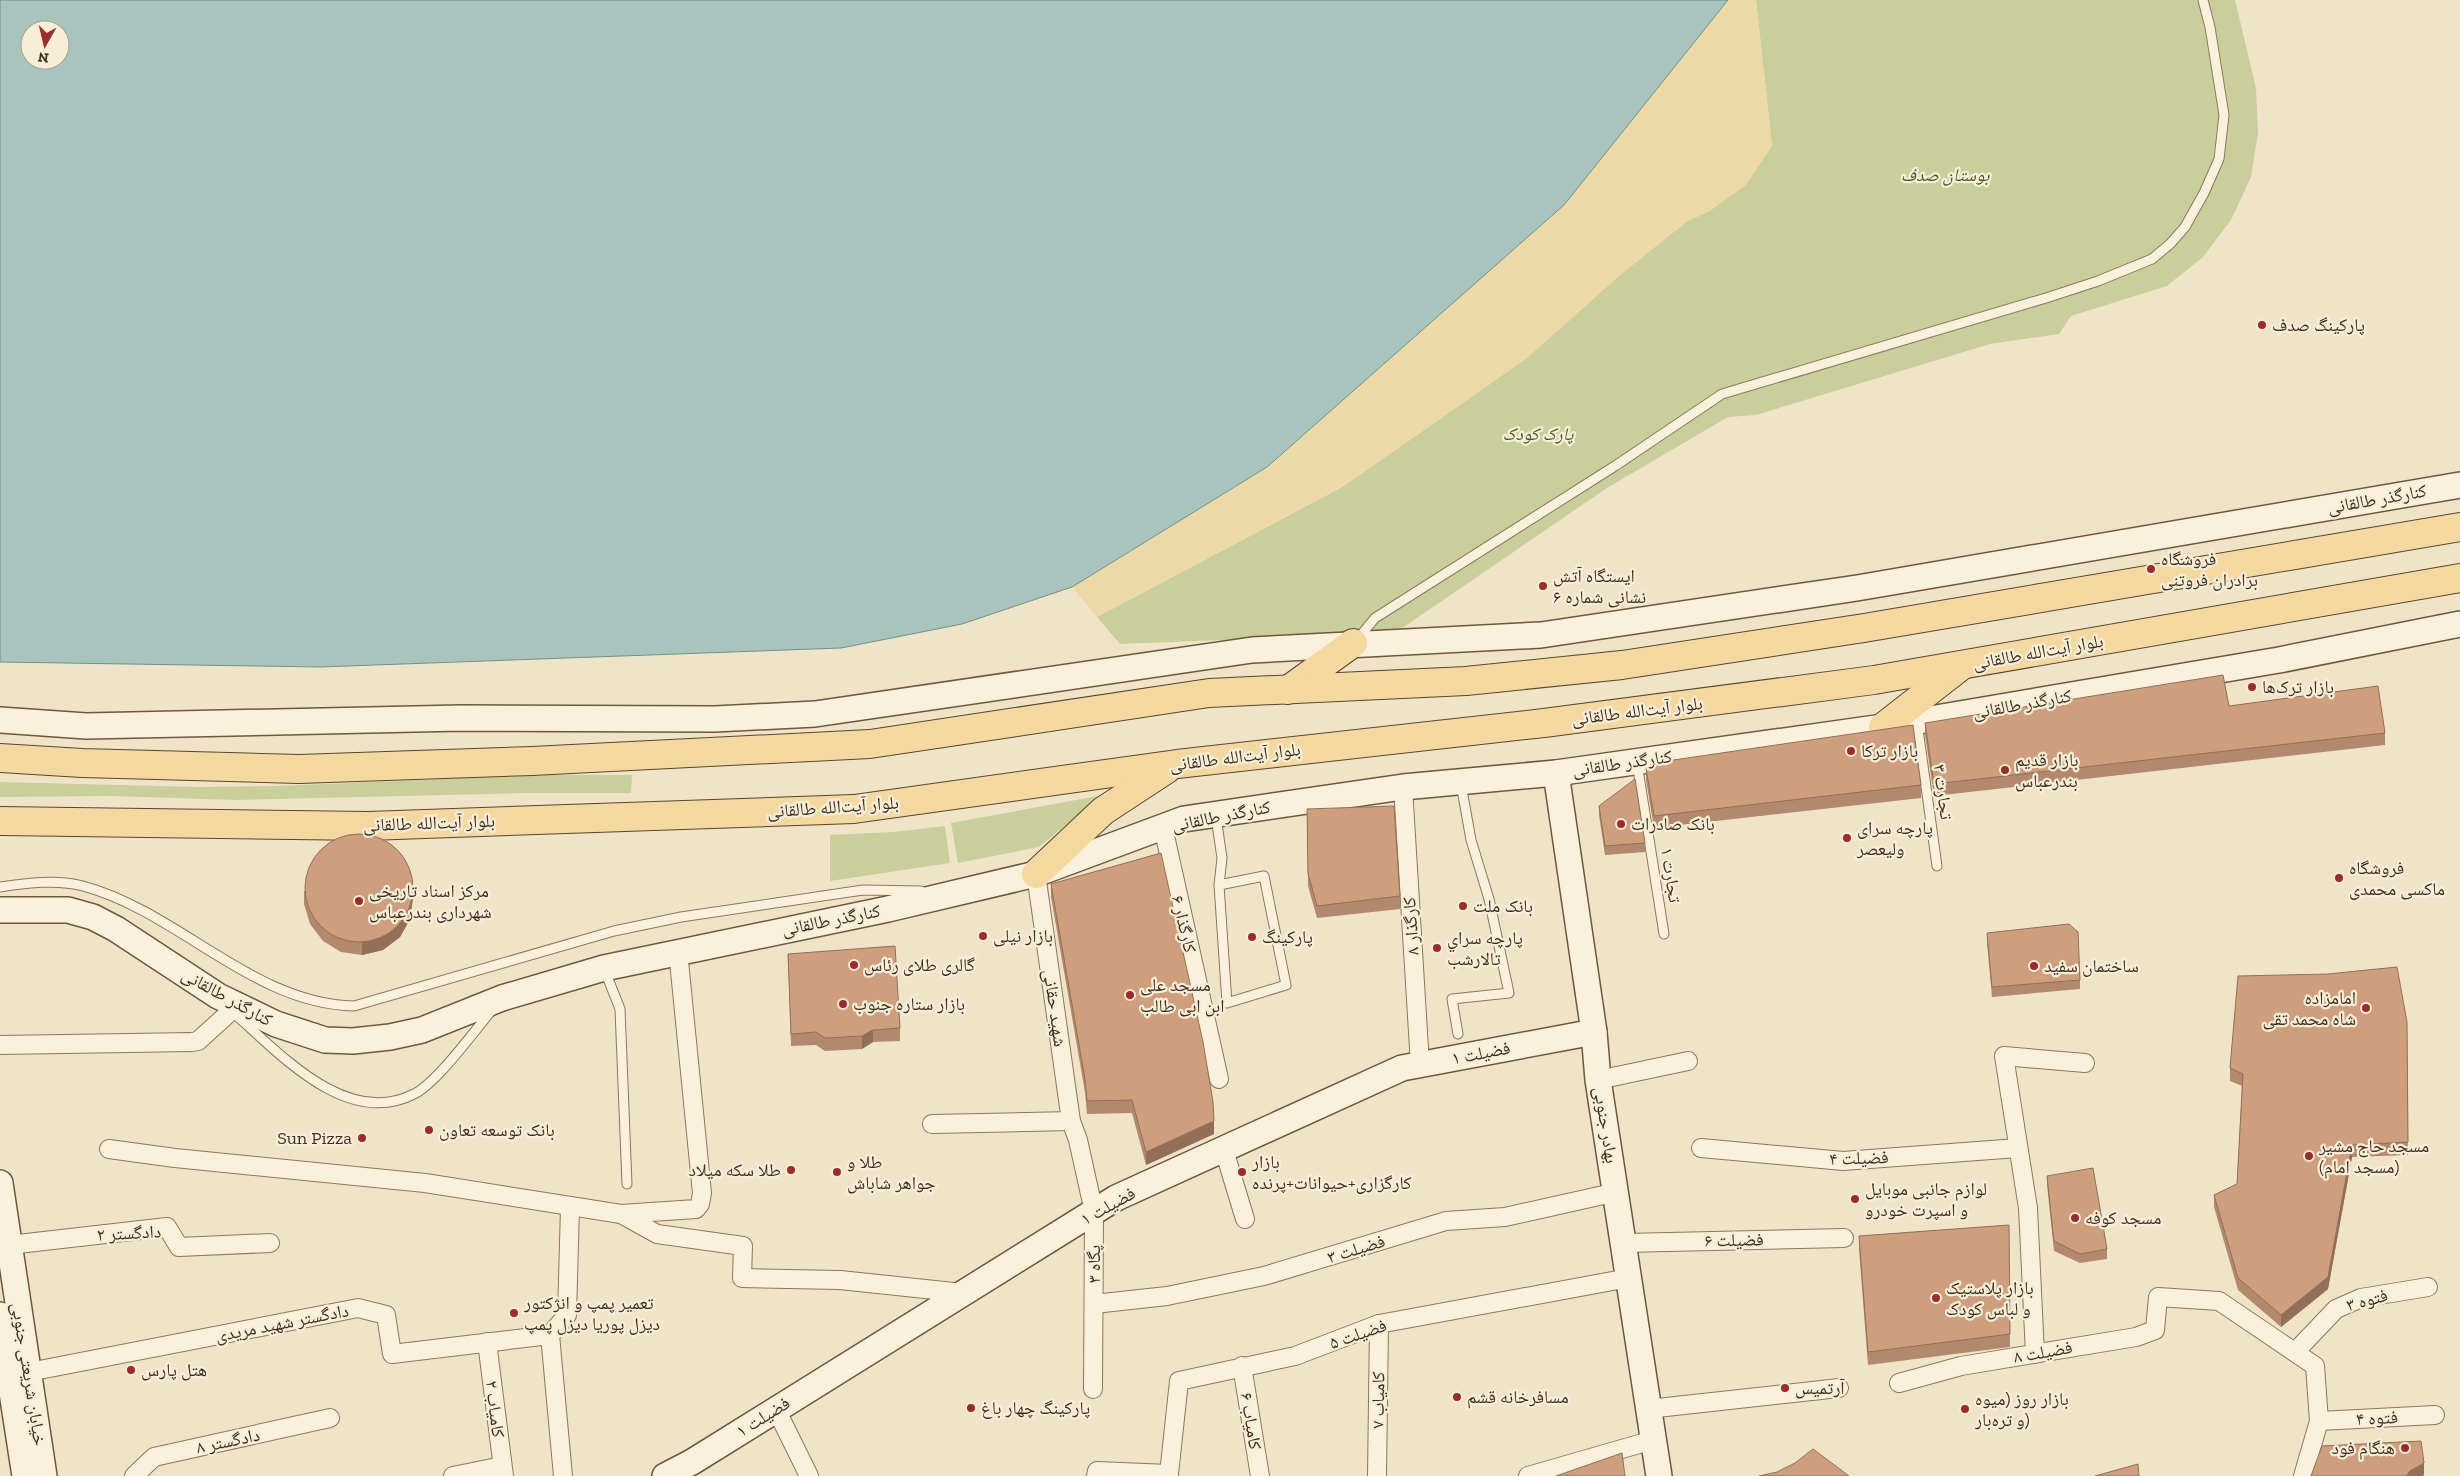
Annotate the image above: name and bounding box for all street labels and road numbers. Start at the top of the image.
street label: کنارگذر طالقانی [2326,479,2429,519]
street label: بلوار آیت‌الله طالقانی [1971,630,2105,674]
street label: کنارگذر طالقانی [1971,684,2074,724]
street label: بلوار آیت‌الله طالقانی [1570,692,1704,730]
street label: بلوار آیت‌الله طالقانی [1168,738,1302,776]
street label: کنارگذر طالقانی [1571,745,1674,781]
street label: تجارت ۳ [1928,763,1958,821]
street label: بلوار آیت‌الله طالقانی [766,791,900,823]
street label: کنارگذر طالقانی [1170,796,1273,836]
street label: بلوار آیت‌الله طالقانی [363,810,495,836]
street label: تجارت ۱ [1656,846,1686,904]
street label: کارگذار ۶ [1167,893,1201,955]
street label: کارگذار ۸ [1398,896,1424,956]
street label: کنارگذر طالقانی [780,900,883,940]
street label: کنارگذر طالقانی [178,963,277,1031]
street label: شهید حقانی [1039,968,1071,1048]
street label: فضیلت ۱ [1450,1037,1512,1069]
street label: بهادر جنوبی [1589,1085,1623,1165]
street label: فضیلت ۴ [1829,1146,1889,1170]
street label: فضیلت ۱ [1077,1182,1139,1230]
street label: دادگستر ۲ [96,1220,162,1246]
street label: فضیلت ۶ [1704,1228,1764,1252]
street label: فضیلت ۳ [1324,1230,1388,1268]
street label: پگاه ۳ [1083,1245,1105,1283]
street label: فتوه ۳ [2344,1284,2390,1316]
street label: دادگستر شهید مریدی [213,1299,351,1347]
street label: خیابان شریعتی جنوبی [7,1301,51,1447]
street label: فضیلت ۵ [1326,1314,1390,1354]
street label: فضیلت ۸ [2012,1336,2074,1368]
street label: کامیاب ۷ [1367,1371,1390,1429]
street label: کامیاب ۲ [481,1379,509,1439]
street label: کامیاب ۶ [1236,1391,1266,1452]
street label: فضیلت ۱ [732,1392,794,1442]
street label: فتوه ۴ [2355,1406,2399,1430]
street label: دادگستر ۸ [194,1424,262,1458]

